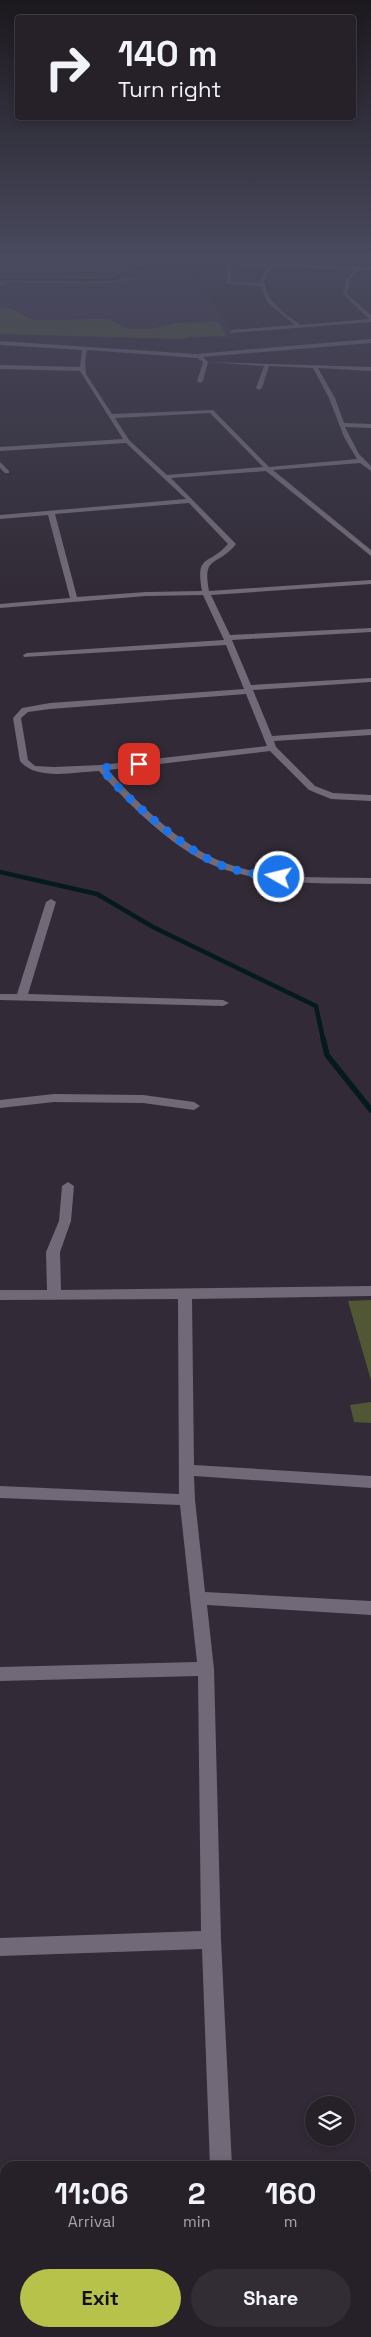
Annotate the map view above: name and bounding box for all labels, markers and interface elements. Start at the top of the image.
text: 140 m [118,32,218,76]
icon: right [35,35,100,100]
text: Turn right [118,75,221,103]
pin [118,743,160,785]
icon: arrive [125,750,153,778]
position arrow [252,850,304,902]
map controls [305,2096,355,2146]
button: layers [305,2096,355,2146]
text: 11:06 [54,2174,129,2213]
text: 2 [188,2174,206,2213]
text: 160 [265,2174,317,2213]
text: Arrival [68,2211,115,2232]
text: min [183,2211,210,2232]
text: m [284,2211,298,2232]
button: Exit [20,2269,181,2327]
button: Share [191,2269,351,2327]

